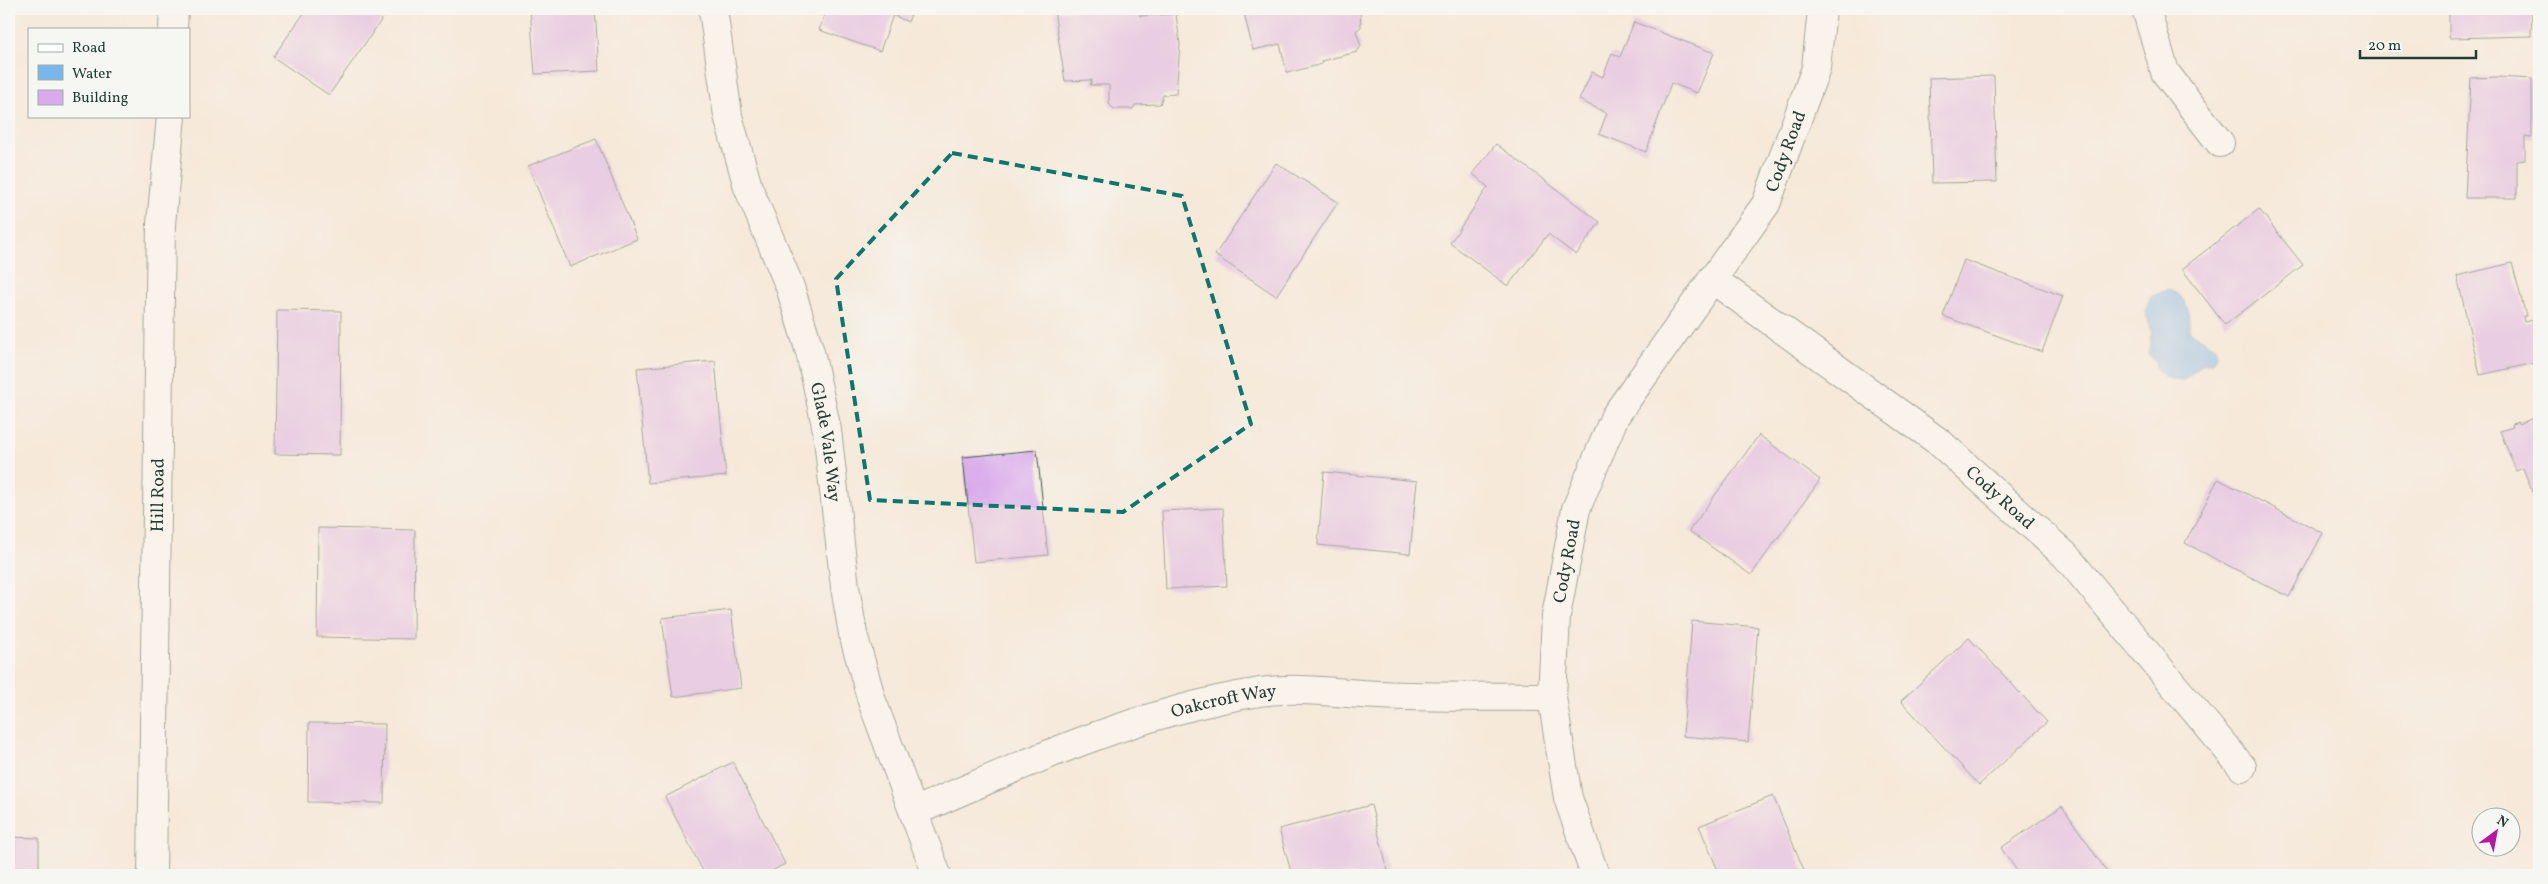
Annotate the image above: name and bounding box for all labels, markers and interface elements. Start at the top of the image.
legend [28,28,190,118]
scale bar [2360,28,2477,60]
text: 20 m [2368,36,2401,57]
text: Road [72,38,106,59]
text: Water [72,64,112,85]
text: Building [72,88,129,109]
street label: Cody Road [1760,108,1813,196]
street label: Glade Vale Way [803,380,846,504]
street label: Hill Road [146,458,172,532]
street label: Cody Road [1959,461,2039,536]
street label: Cody Road [1548,517,1588,605]
street label: Oakcroft Way [1168,679,1278,725]
north arrow [2470,806,2520,856]
text: N [2493,811,2511,833]

